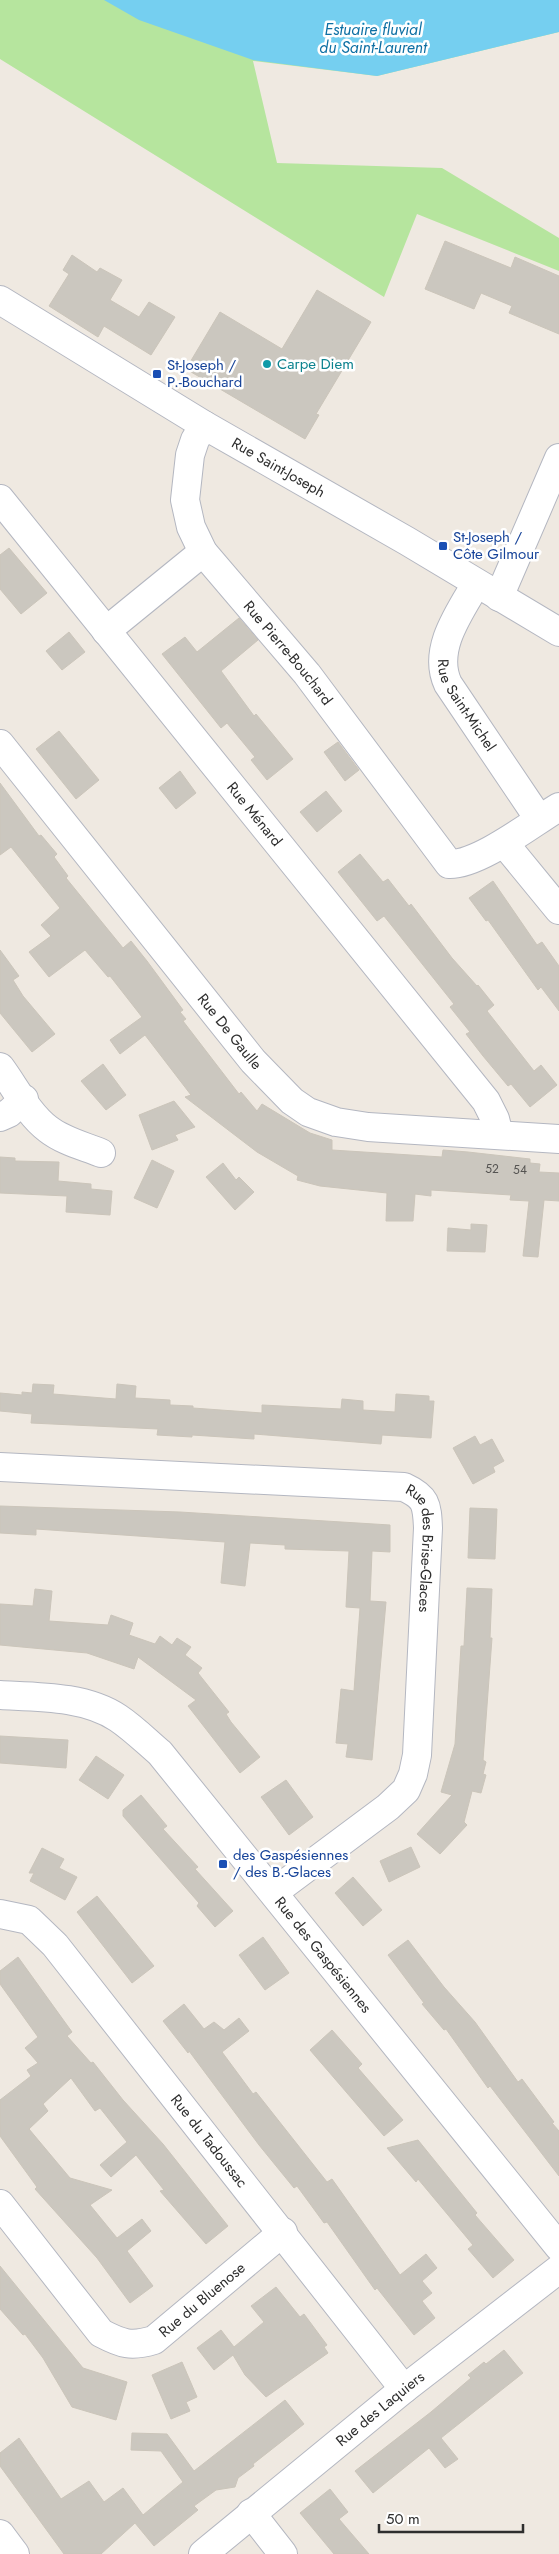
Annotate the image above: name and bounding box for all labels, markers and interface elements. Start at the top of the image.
water label: Estuaire fluvial du Saint-Laurent [319,18,428,59]
place label: Carpe Diem [277,353,354,375]
place label: St-Joseph / P.-Bouchard [167,354,242,393]
marker: Carpe Diem [261,358,273,370]
marker: St-Joseph / P.-Bouchard [151,368,163,380]
street label: Rue Saint-Joseph [228,432,329,503]
place label: St-Joseph / Côte Gilmour [453,526,540,565]
marker: St-Joseph / Côte Gilmour [437,540,449,552]
street label: Rue Pierre-Bouchard [238,596,338,710]
street label: Rue Saint-Michel [432,659,501,756]
street label: Rue Ménard [222,777,287,851]
street label: Rue De Gaulle [192,989,267,1075]
house number: 52 [485,1160,499,1178]
house number: 54 [513,1161,527,1179]
street label: Rue des Brise-Glaces [402,1479,439,1613]
place label: des Gaspésiennes / des B.-Glaces [233,1844,348,1883]
marker: des Gaspésiennes / des B.-Glaces [217,1858,229,1870]
street label: Rue des Gaspésiennes [269,1892,377,2018]
street label: Rue du Tadoussac [165,2090,253,2192]
street label: Rue du Bluenose [154,2257,250,2343]
street label: Rue des Laquiers [331,2366,429,2452]
scale bar [379,2502,523,2534]
text: 50 m [386,2508,420,2530]

